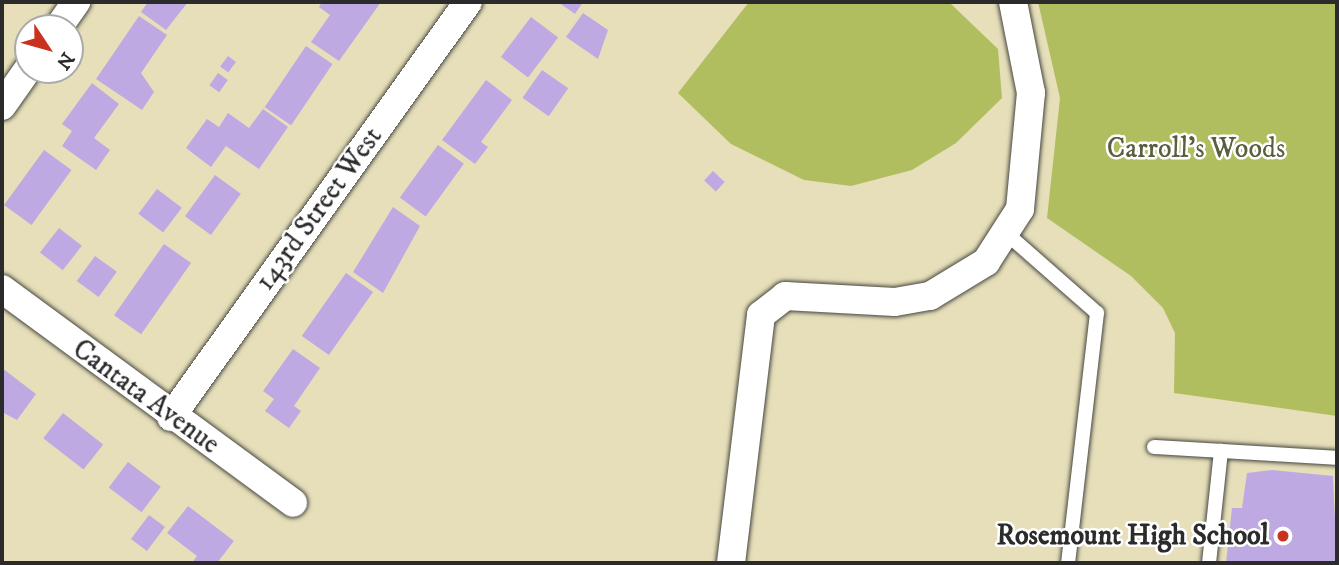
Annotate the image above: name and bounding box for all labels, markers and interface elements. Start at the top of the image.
north arrow [14,14,84,84]
text: N [51,47,79,74]
street label: 143rd Street West [249,121,389,297]
park label: Carroll's Woods [1107,132,1285,166]
street label: Cantata Avenue [66,332,226,462]
place label: Rosemount High School [996,519,1269,553]
marker: Rosemount High School [1275,528,1291,544]

